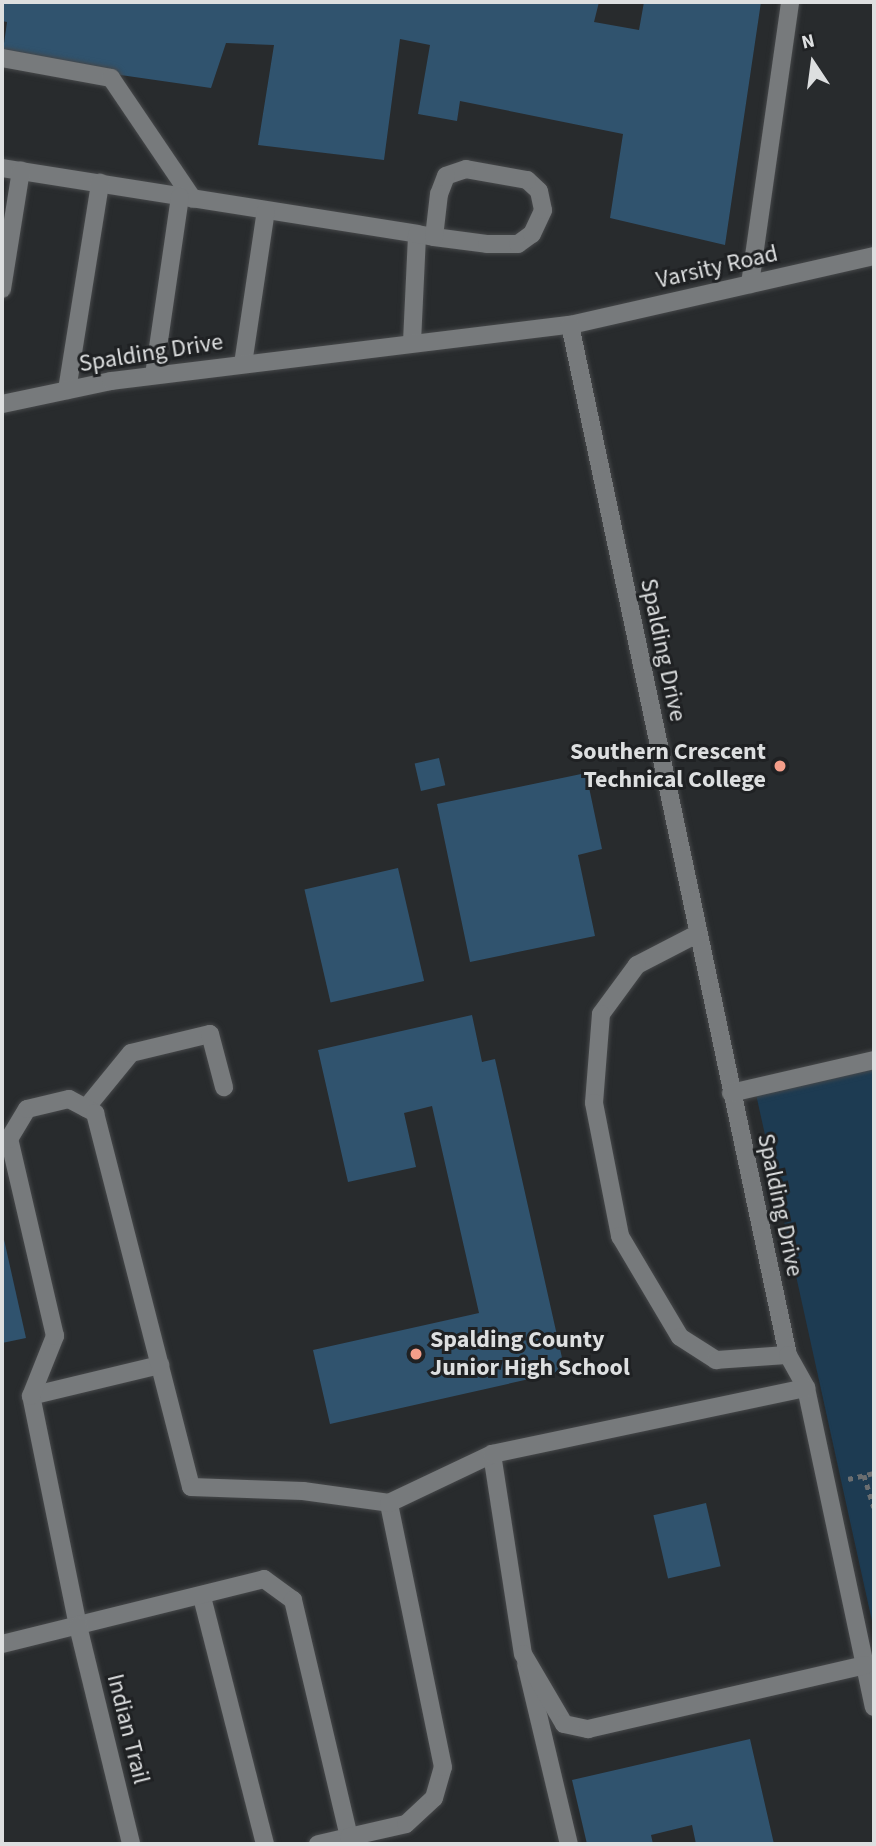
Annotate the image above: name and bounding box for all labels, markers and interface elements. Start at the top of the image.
text: N [799,27,817,57]
north arrow [778,28,848,98]
street label: Varsity Road [653,239,781,295]
street label: Spalding Drive [77,327,225,379]
street label: Spalding Drive [634,576,692,724]
place label: Southern Crescent Technical College [570,738,766,794]
marker: Southern Crescent Technical College [772,758,788,774]
street label: Spalding Drive [751,1131,809,1279]
place label: Spalding County Junior High School [430,1326,630,1382]
marker: Spalding County Junior High School [408,1346,424,1362]
street label: Indian Trail [100,1671,156,1787]

